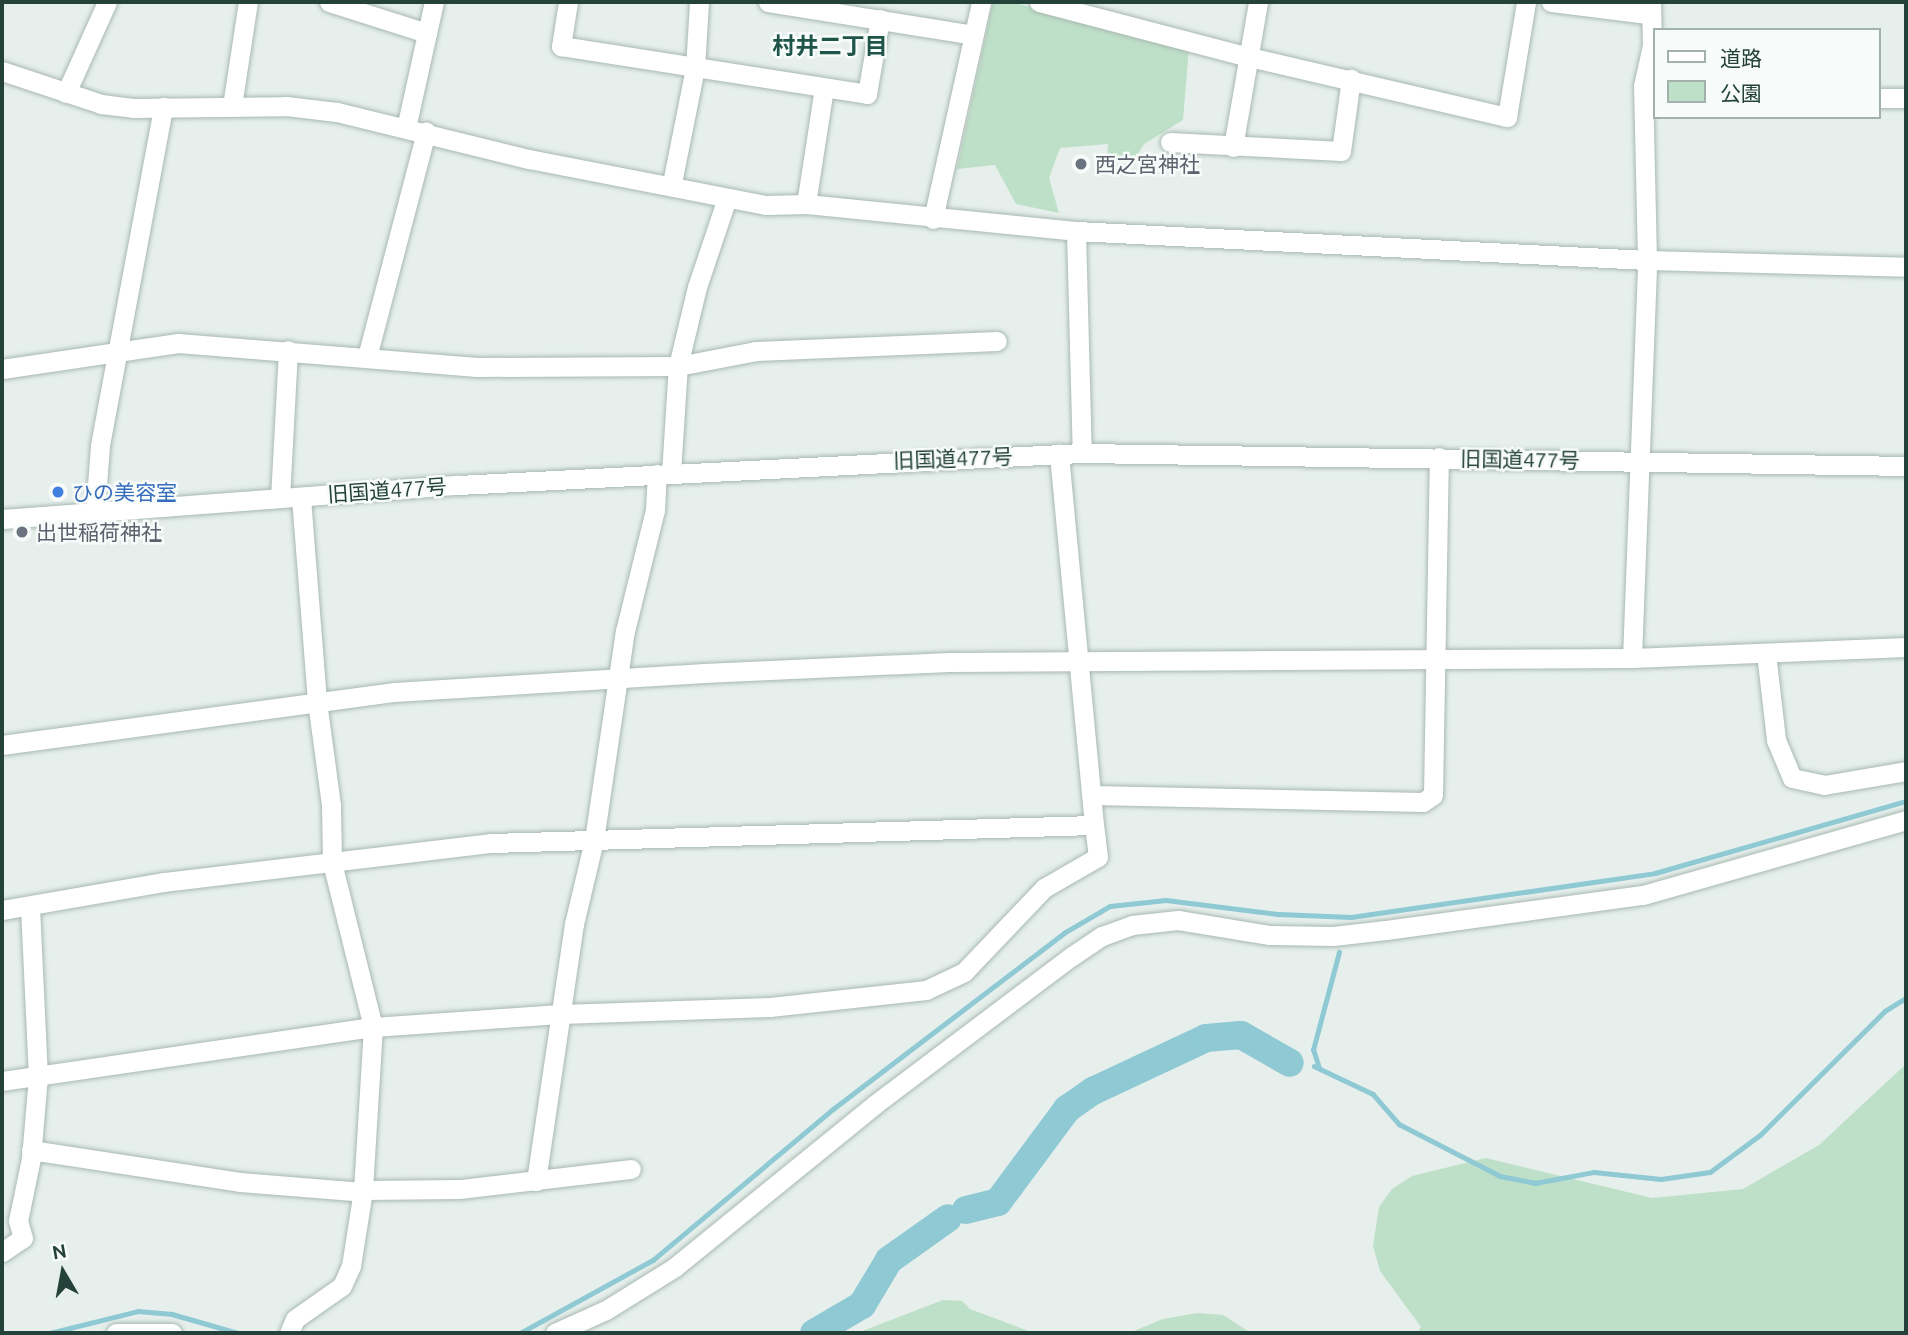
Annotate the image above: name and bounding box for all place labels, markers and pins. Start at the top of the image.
place label: 西之宮神社 [1095,151,1200,177]
marker: 西之宮神社 [1073,156,1089,172]
place label: ひの美容室 [72,479,177,505]
marker: ひの美容室 [50,484,66,500]
place label: 出世稲荷神社 [36,519,162,545]
marker: 出世稲荷神社 [14,524,30,540]

